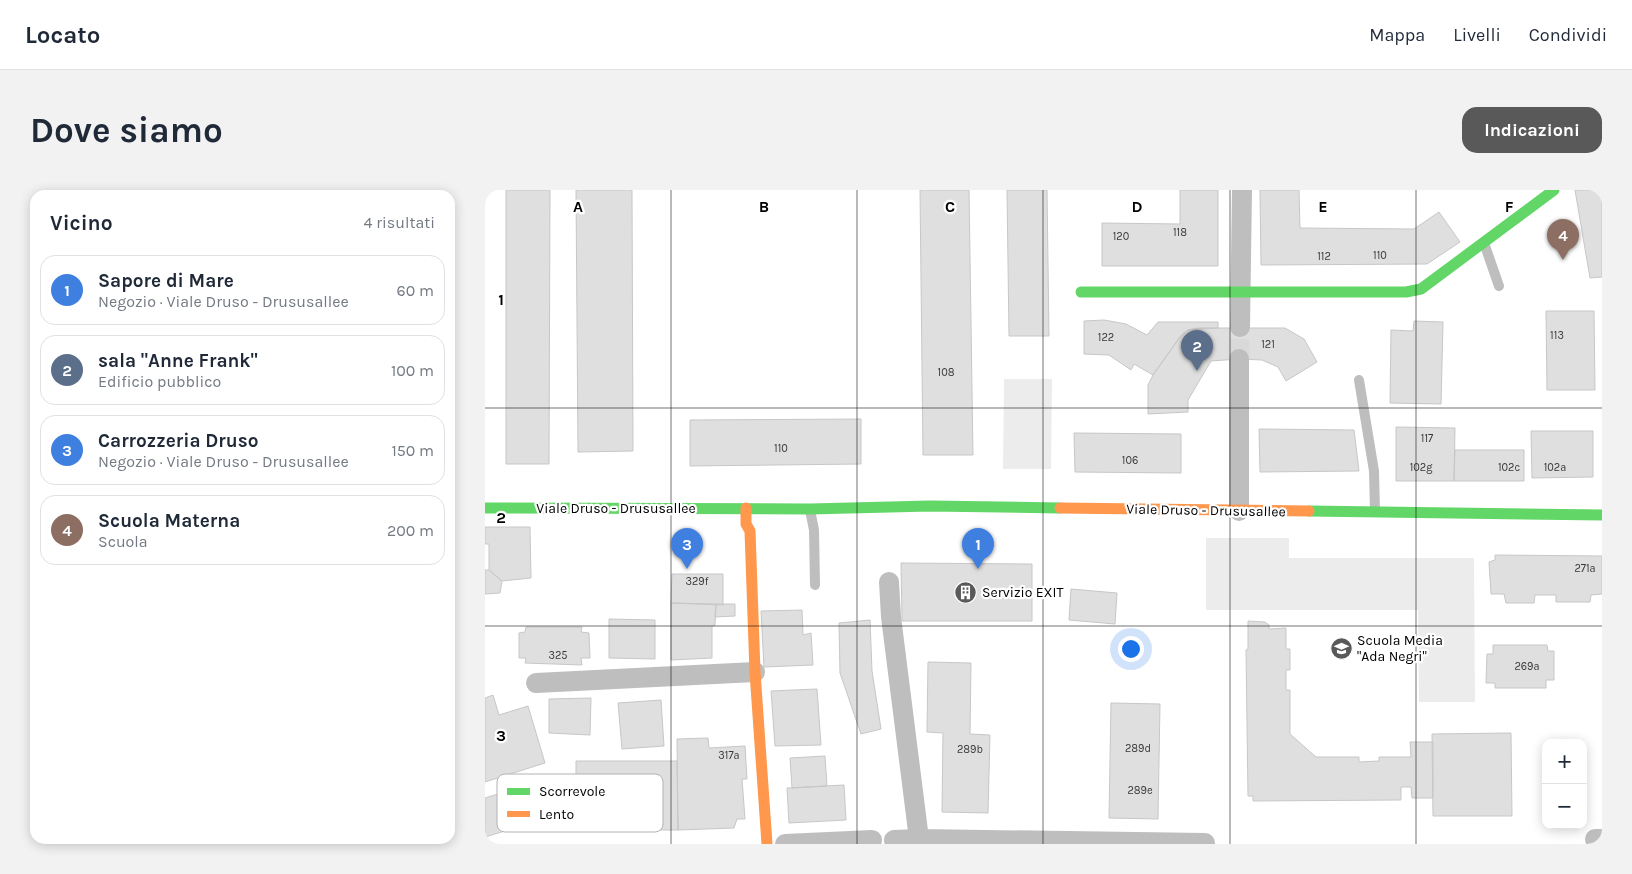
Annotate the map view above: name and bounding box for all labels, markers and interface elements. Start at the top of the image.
text: Locato [25,21,100,49]
text: Mappa [1369,24,1425,46]
text: Livelli [1453,24,1501,46]
text: Condividi [1529,24,1607,46]
button: Indicazioni [1462,107,1602,153]
text: Dove siamo [30,110,223,151]
text: A [573,197,583,216]
text: B [759,197,769,216]
text: C [945,197,955,216]
text: D [1132,197,1143,216]
text: E [1318,197,1328,216]
text: F [1505,197,1514,216]
text: Vicino [50,211,113,235]
text: 4 risultati [364,213,435,232]
pin: 4 [1547,219,1579,260]
house number: 118 [1173,226,1187,239]
house number: 120 [1113,230,1129,243]
house number: 110 [1373,249,1387,262]
house number: 112 [1317,250,1331,263]
text: Sapore di Mare [98,270,234,292]
text: 1 [64,281,70,300]
text: 60 m [397,281,434,300]
text: 1 [498,290,504,309]
text: Negozio · Viale Druso - Drususallee [98,292,349,311]
house number: 113 [1550,329,1564,342]
pin: 2 [1181,330,1213,371]
house number: 122 [1098,331,1114,344]
house number: 121 [1261,338,1275,351]
text: sala "Anne Frank" [98,350,258,372]
text: 2 [62,361,72,380]
text: 100 m [391,361,434,380]
house number: 108 [938,366,955,379]
text: Edificio pubblico [98,372,221,391]
text: Carrozzeria Druso [98,430,259,452]
house number: 117 [1421,432,1433,445]
text: 3 [62,441,72,460]
text: 150 m [391,441,434,460]
house number: 110 [774,442,788,455]
text: Negozio · Viale Druso - Drususallee [98,452,349,471]
house number: 106 [1122,454,1138,467]
house number: 102g [1410,461,1433,474]
house number: 102c [1498,461,1520,474]
house number: 102a [1544,461,1566,474]
street label: Viale Druso - Drususallee [536,500,696,517]
street label: Viale Druso - Drususallee [1126,501,1286,520]
text: 2 [496,508,506,527]
text: Scuola Materna [98,510,240,532]
text: 4 [62,521,72,540]
text: 200 m [387,521,434,540]
pin: 3 [671,528,703,569]
pin: 1 [962,528,994,569]
text: Scuola [98,532,148,551]
house number: 271a [1574,562,1596,575]
house number: 329f [685,575,709,588]
building icon: Servizio EXIT [954,580,978,604]
place label: Servizio EXIT [982,584,1064,601]
place label: Scuola Media "Ada Negri" [1357,632,1443,665]
your location [1118,636,1144,662]
school or university icon: Scuola Media "Ada Negri" [1329,636,1353,660]
house number: 325 [548,649,568,662]
house number: 269a [1514,660,1540,673]
text: 3 [496,726,506,745]
map controls [1542,739,1587,829]
button: + [1542,739,1587,784]
house number: 289d [1125,742,1151,755]
house number: 289b [957,743,983,756]
house number: 317a [718,749,740,762]
legend [497,774,663,832]
text: Scorrevole [539,783,605,800]
house number: 289e [1127,784,1153,797]
button: − [1542,784,1587,829]
text: Lento [539,806,574,823]

